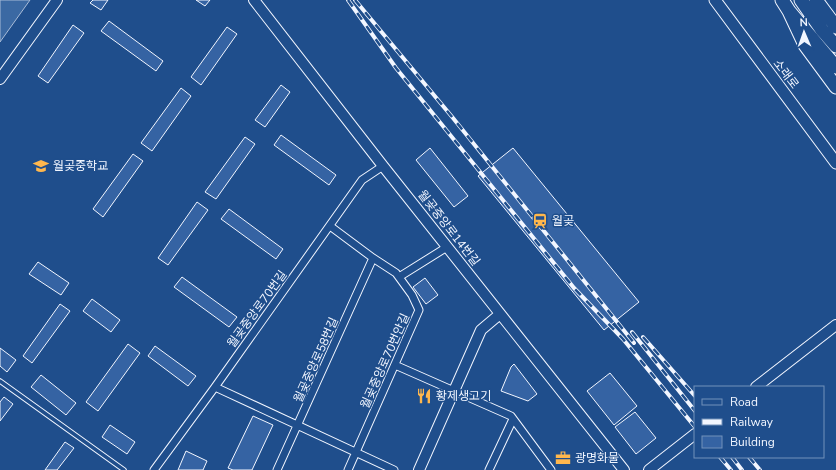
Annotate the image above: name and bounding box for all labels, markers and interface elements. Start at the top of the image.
north arrow [784,12,824,52]
text: N [799,15,808,30]
street label: 소래로 [770,56,802,92]
school or university icon: 월곶중학교 [32,157,50,175]
place label: 월곶중학교 [53,158,108,174]
street label: 월곶중앙로14번길 [414,187,484,269]
station icon: 월곶 [531,212,549,230]
place label: 월곶 [552,213,574,229]
street label: 월곶중앙로70번길 [224,267,290,351]
street label: 월곶중앙로70번안길 [357,311,413,411]
street label: 월곶중앙로58번길 [290,315,342,405]
legend [694,386,824,458]
restaurant icon: 황제생고기 [415,387,433,405]
place label: 황제생고기 [436,388,491,404]
text: Road [730,394,758,410]
text: Railway [730,414,774,430]
text: Building [730,434,775,450]
office icon: 광명화물 [554,449,572,467]
place label: 광명화물 [575,450,619,466]

